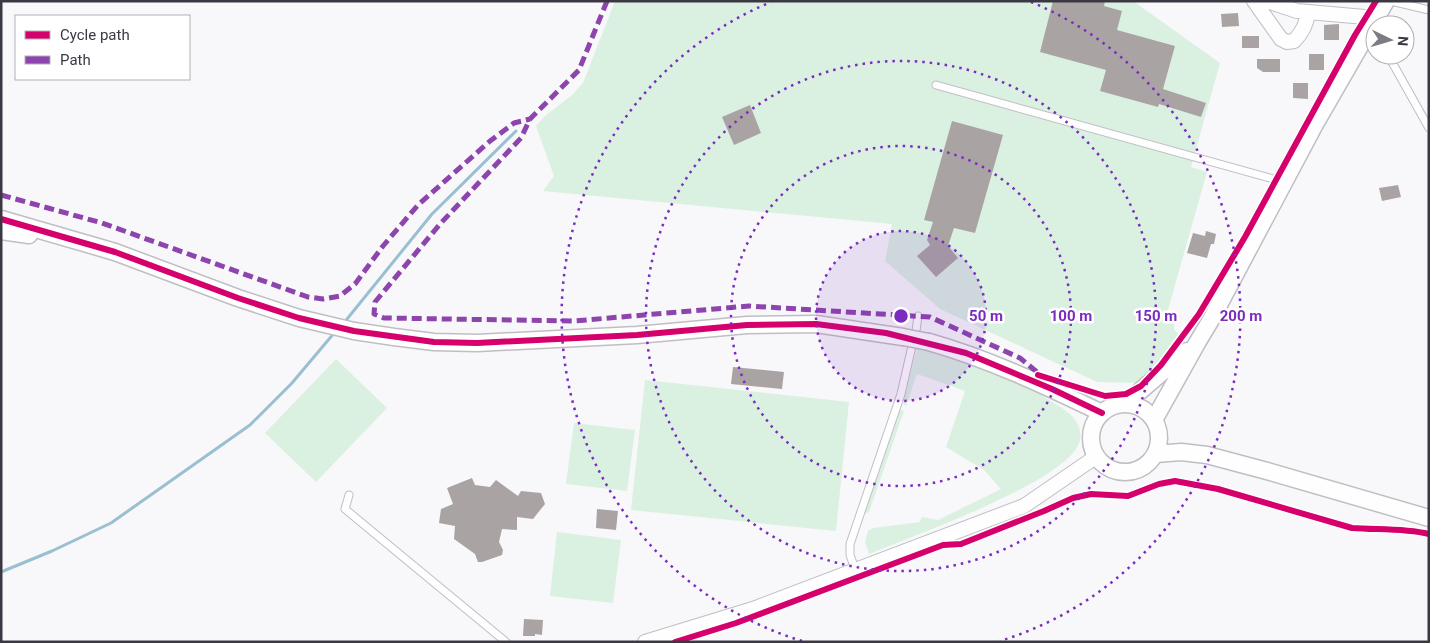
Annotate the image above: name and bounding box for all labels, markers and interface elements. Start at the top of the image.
legend [15,15,190,80]
north arrow [1365,15,1415,65]
text: Cycle path [60,26,130,44]
text: N [1395,36,1411,47]
text: Path [60,51,91,69]
centre of rings [892,307,910,325]
text: 50 m [969,307,1003,325]
text: 100 m [1050,307,1092,325]
text: 150 m [1135,307,1177,325]
text: 200 m [1220,307,1262,325]

